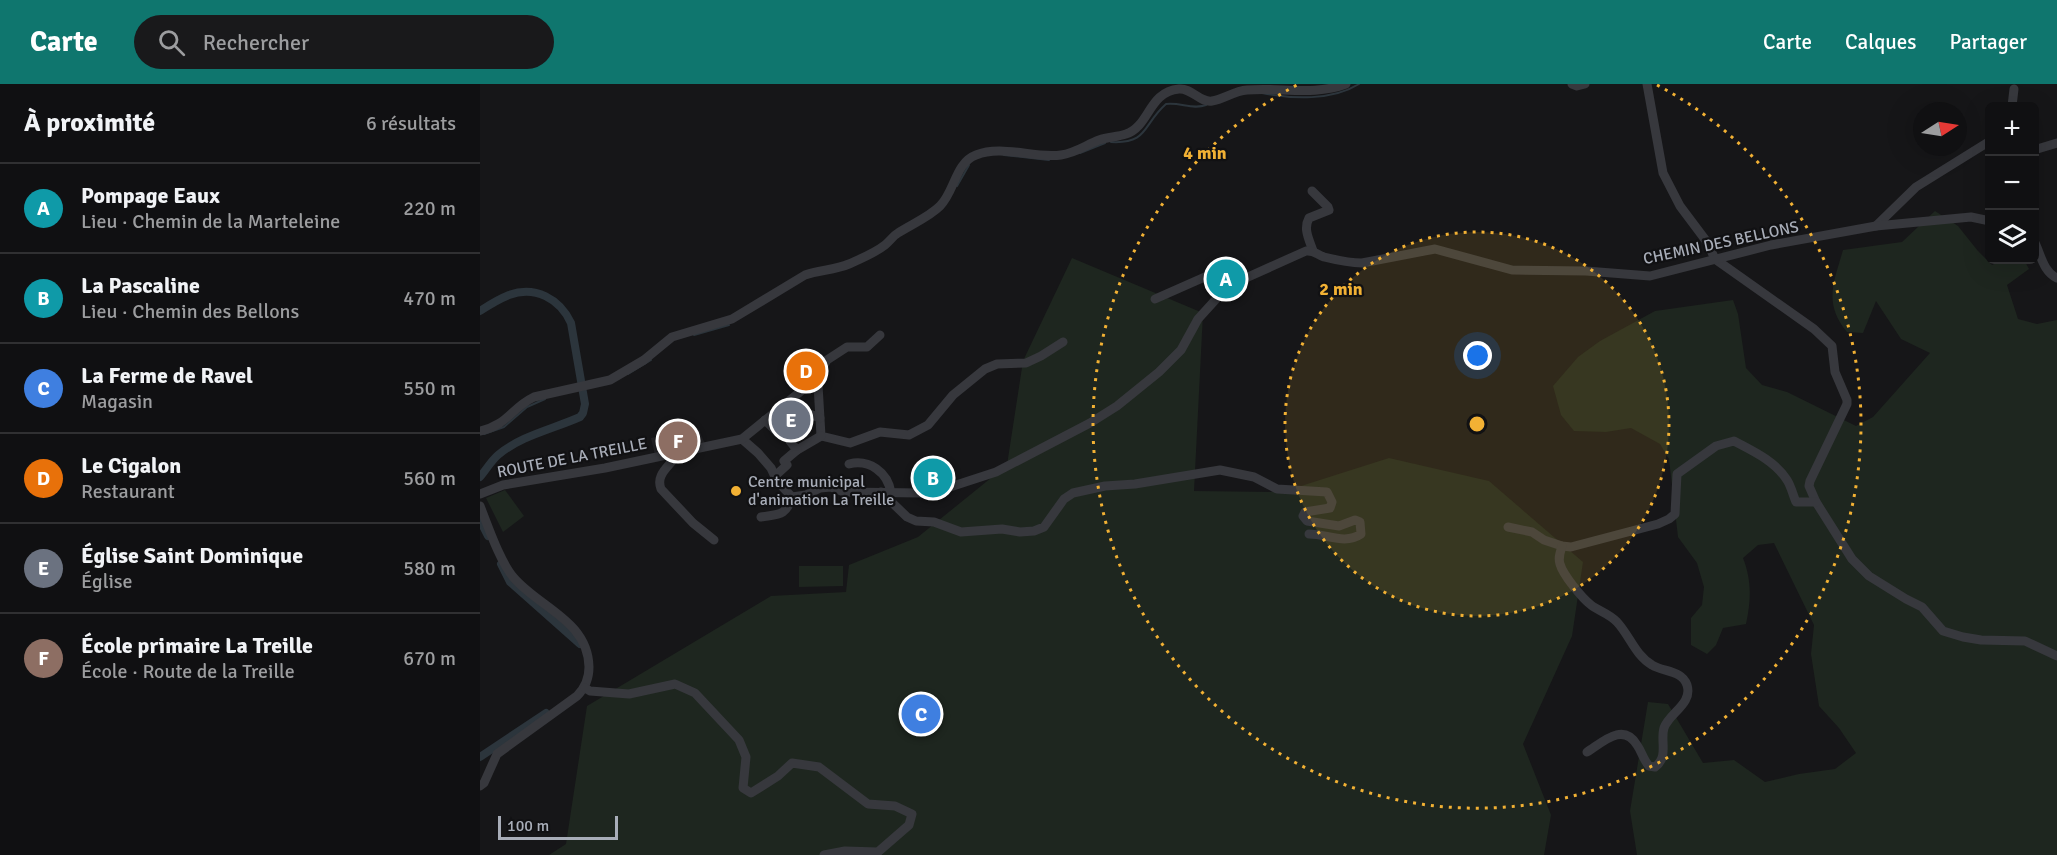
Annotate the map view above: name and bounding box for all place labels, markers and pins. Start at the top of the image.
pin: A [1206,256,1246,302]
pin: D [786,348,826,394]
pin: E [772,398,810,442]
centre of rings [1467,414,1487,434]
pin: F [658,418,698,464]
pin: B [914,456,952,500]
place label: Centre municipal d'animation La Treille [748,472,894,510]
marker: Centre municipal d'animation La Treille [729,484,743,498]
pin: C [902,692,940,736]

